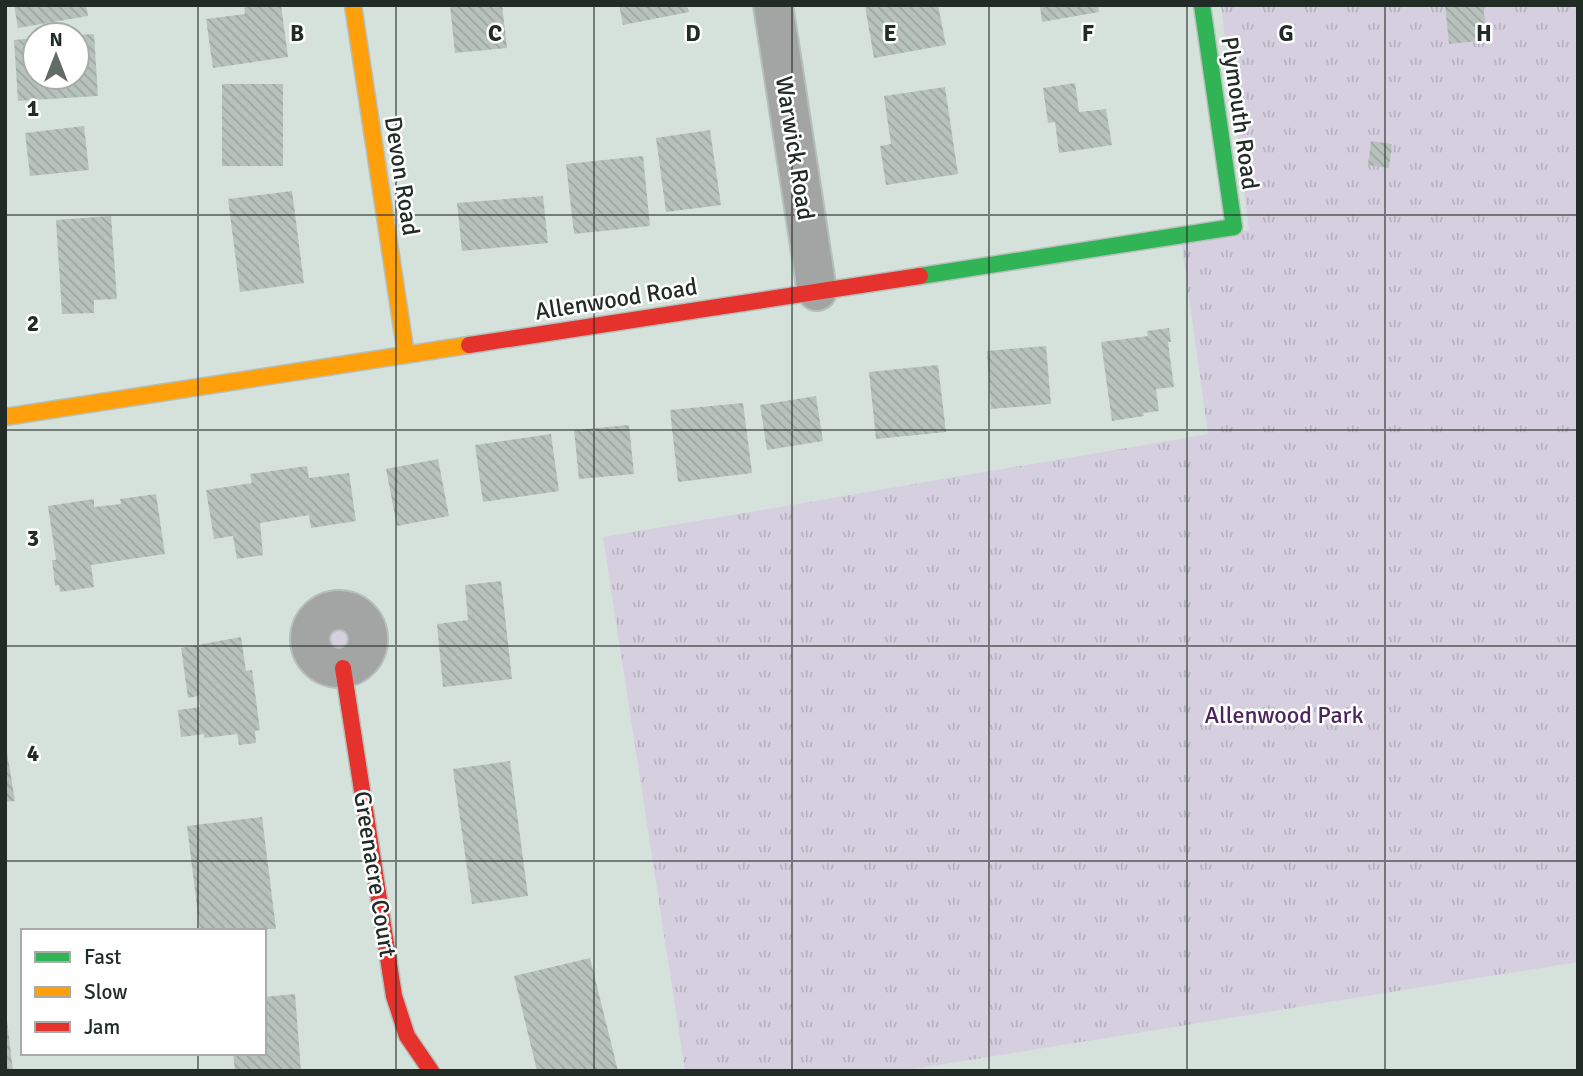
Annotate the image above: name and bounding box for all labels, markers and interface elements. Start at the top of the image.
text: B [290,19,304,48]
text: C [488,19,502,48]
text: D [685,19,701,48]
text: E [883,19,897,48]
text: F [1082,19,1094,48]
text: G [1278,19,1294,48]
text: H [1476,19,1492,48]
north arrow [21,21,91,91]
text: N [49,28,63,52]
street label: Plymouth Road [1214,34,1266,192]
street label: Warwick Road [769,74,821,222]
text: 1 [27,94,39,123]
street label: Devon Road [378,114,426,238]
street label: Allenwood Road [533,271,699,327]
text: 2 [27,309,39,338]
text: 3 [27,524,39,553]
park label: Allenwood Park [1205,700,1363,730]
text: 4 [27,739,39,768]
street label: Greenacre Court [347,789,403,959]
legend [21,929,266,1055]
text: Fast [84,944,121,970]
text: Slow [84,979,128,1005]
text: Jam [84,1014,120,1040]

